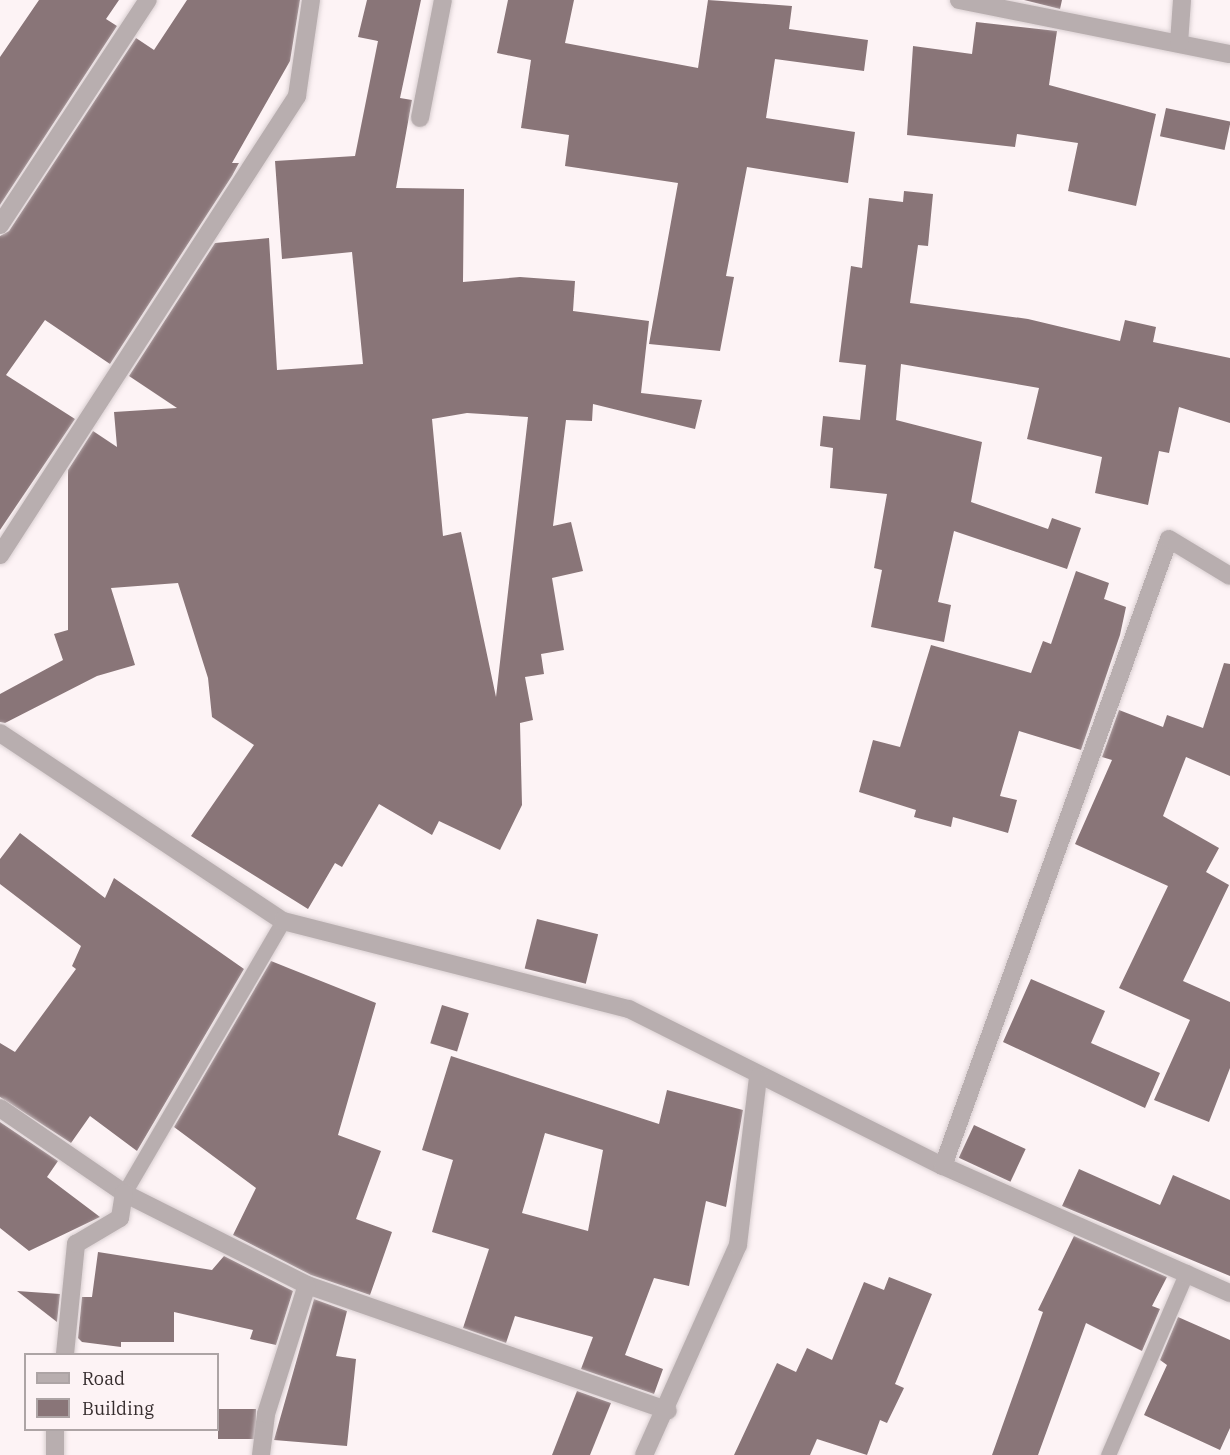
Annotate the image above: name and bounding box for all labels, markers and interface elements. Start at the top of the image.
legend [24,1353,219,1431]
text: Road [82,1367,125,1390]
text: Building [82,1397,154,1420]

